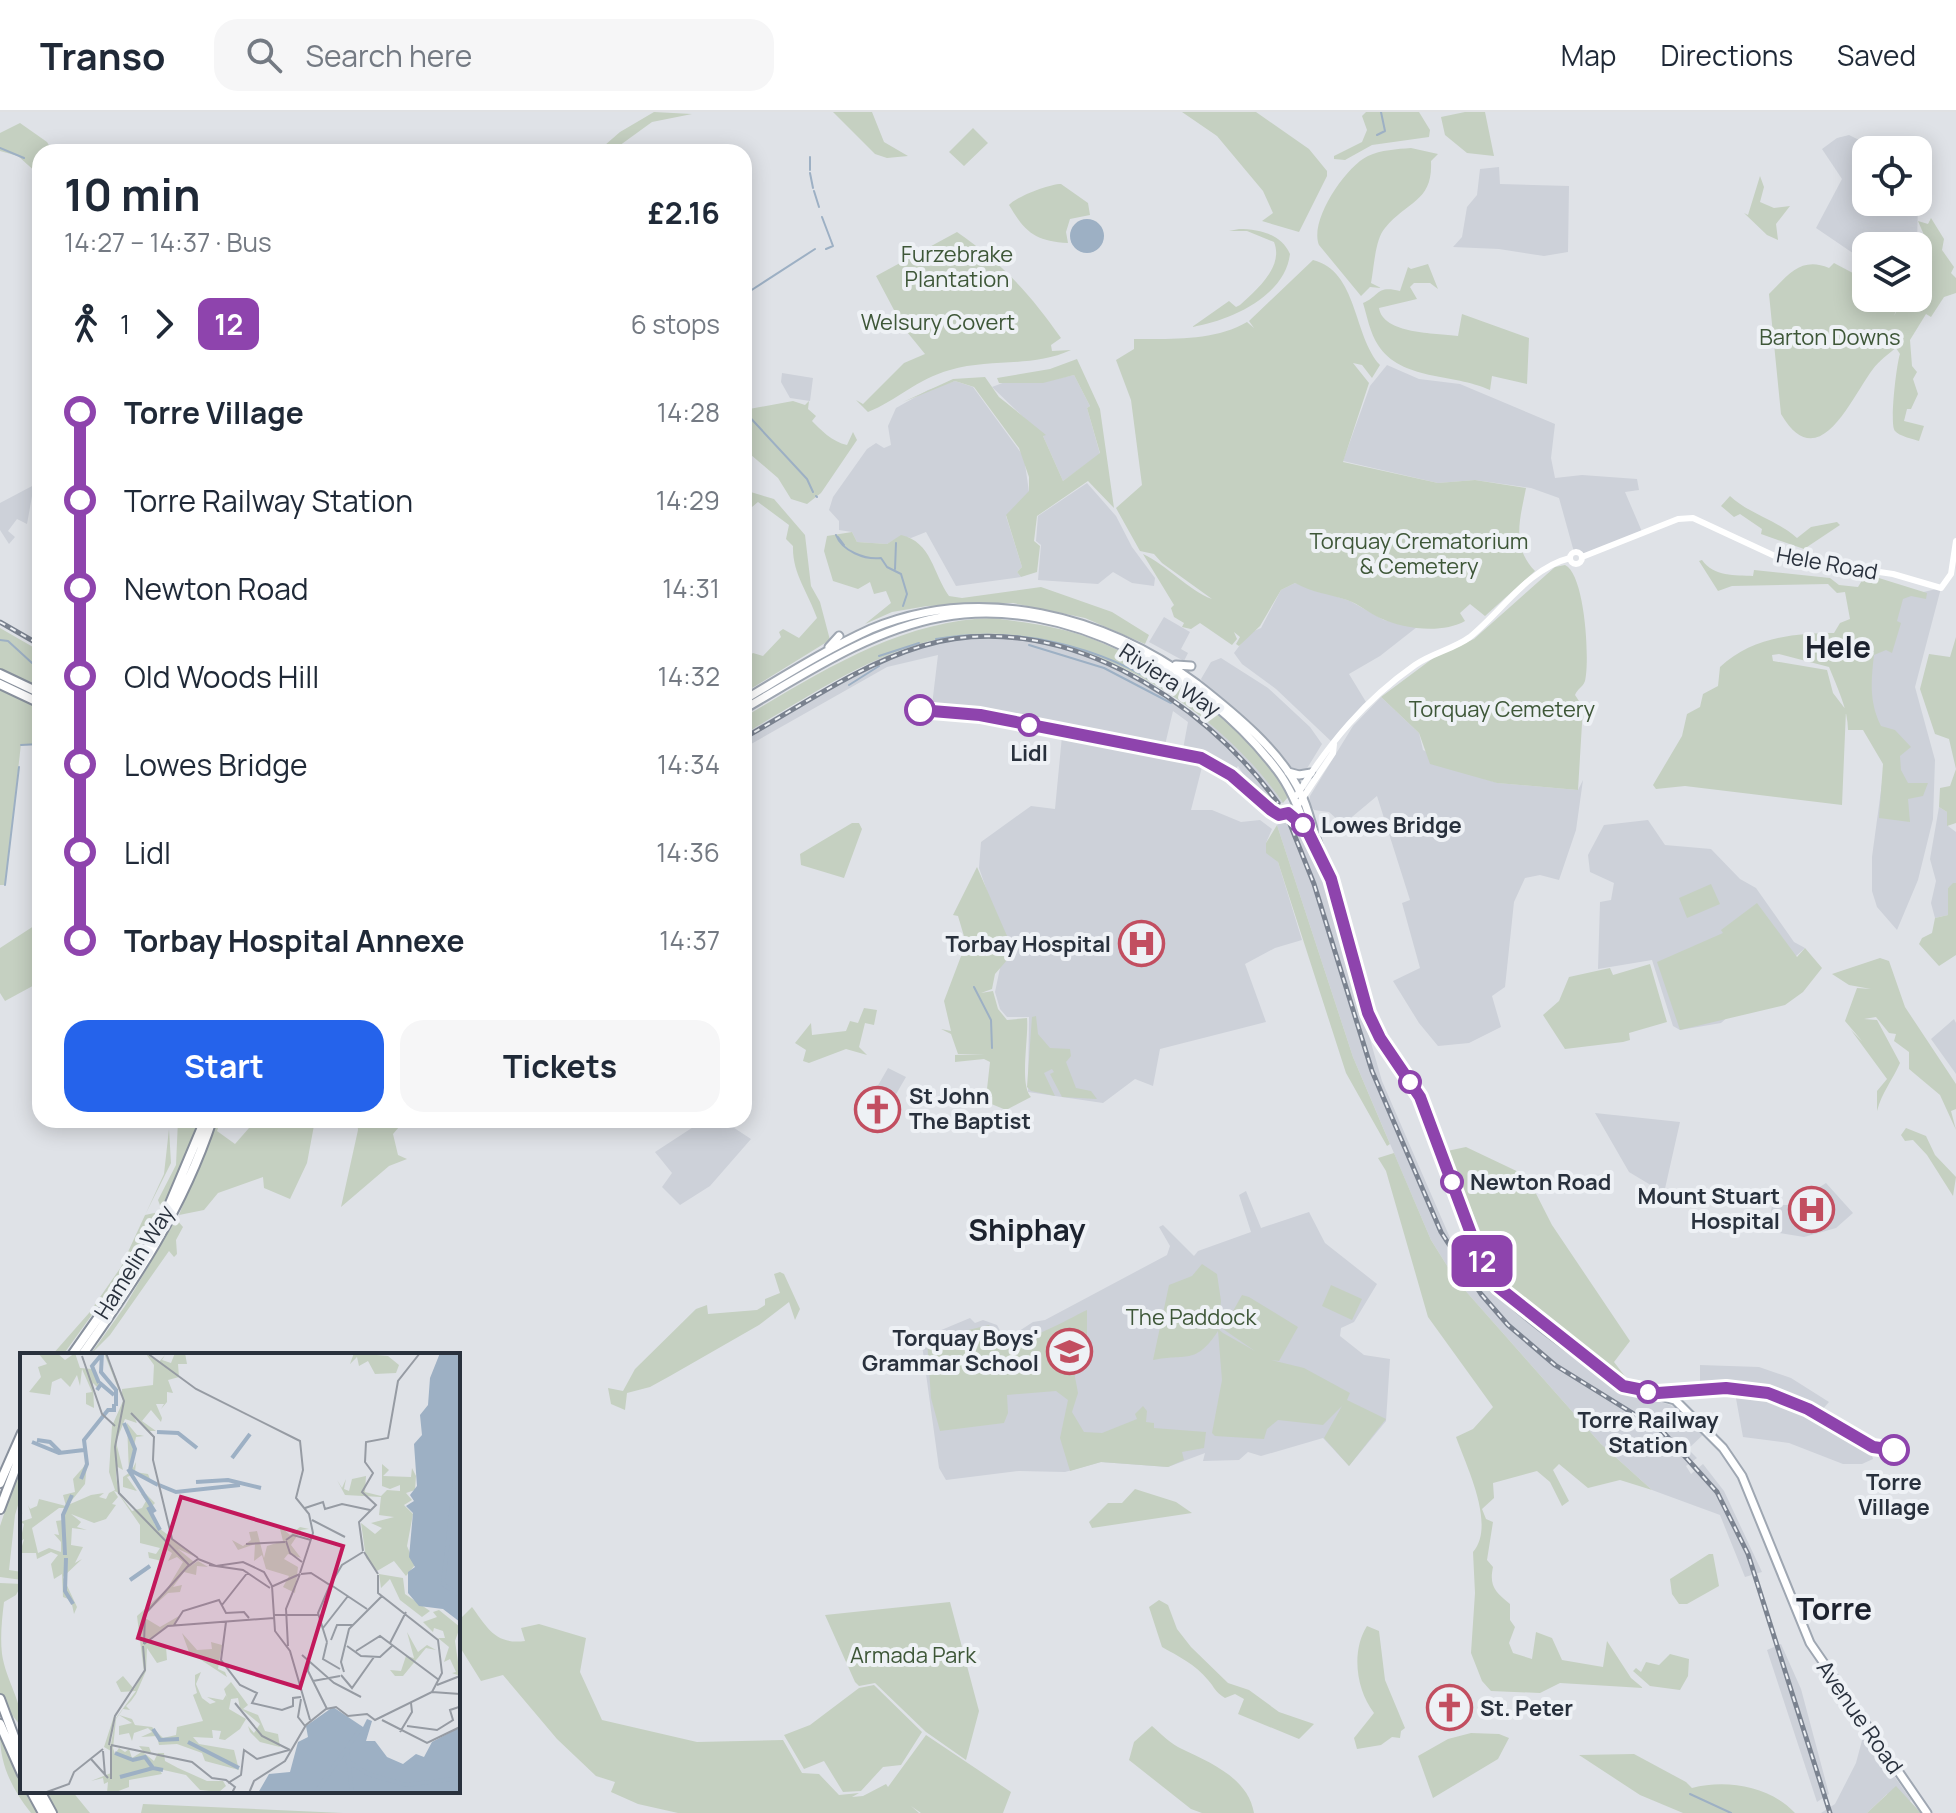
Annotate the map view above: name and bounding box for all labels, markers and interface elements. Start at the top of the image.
search box [214,19,774,91]
text: Transo [40,29,166,81]
icon: search [242,33,286,77]
text: Search here [306,35,472,76]
text: Map [1561,36,1616,74]
text: Directions [1660,36,1793,74]
text: Saved [1837,36,1916,74]
map controls [1852,136,1932,312]
button: locate [1852,136,1932,216]
text: 10 min [64,164,200,224]
text: £2.16 [648,192,720,233]
text: 14:27 – 14:37 · Bus [64,224,272,260]
button: layers [1852,232,1932,312]
park label: Furzebrake Plantation [901,239,1013,294]
icon: walk [64,302,108,346]
icon: forward [142,302,186,346]
text: 12 [214,305,243,343]
text: 1 [120,306,130,342]
text: 6 stops [631,306,720,342]
park label: Welsury Covert [861,307,1015,337]
park label: Barton Downs [1759,322,1901,352]
text: Torre Village [124,392,304,433]
text: 14:28 [657,394,720,430]
text: Torre Railway Station [124,480,413,521]
text: 14:29 [656,482,720,518]
park label: Torquay Crematorium & Cemetery [1309,526,1529,581]
street label: Hele Road [1774,539,1880,587]
text: Newton Road [124,568,309,609]
text: 14:31 [662,570,720,606]
district label: Hele [1805,626,1871,667]
street label: Riviera Way [1114,636,1227,724]
text: Old Woods Hill [124,656,319,697]
text: 14:32 [658,658,720,694]
park label: Torquay Cemetery [1409,694,1596,724]
unlabelled marker [905,695,935,725]
marker: Lidl [1018,714,1040,736]
place label: Lidl [1010,738,1048,768]
text: Lowes Bridge [124,744,307,785]
text: 14:34 [657,746,720,782]
place label: Lowes Bridge [1321,810,1462,840]
marker: Lowes Bridge [1292,814,1314,836]
text: Lidl [124,832,171,873]
text: 14:36 [656,834,720,870]
text: Torbay Hospital Annexe [124,920,465,961]
hospital icon: Torbay Hospital [1118,920,1166,968]
text: 14:37 [659,922,720,958]
place label: Torbay Hospital [946,929,1111,959]
button: Start [64,1020,384,1112]
button: Tickets [400,1020,720,1112]
unlabelled marker [1399,1071,1421,1093]
place label: St John The Baptist [909,1081,1031,1136]
church icon: St John The Baptist [854,1085,902,1133]
place label: Newton Road [1470,1167,1611,1197]
marker: Newton Road [1441,1171,1463,1193]
place label: Mount Stuart Hospital [1637,1181,1780,1236]
hospital icon: Mount Stuart Hospital [1787,1185,1835,1233]
street label: Hamelin Way [87,1199,181,1325]
district label: Shiphay [968,1209,1086,1250]
line badge: 12 [1446,1235,1518,1287]
text: 12 [1468,1242,1496,1280]
park label: The Paddock [1126,1302,1257,1332]
place label: Torquay Boys' Grammar School [862,1323,1039,1378]
school or university icon: Torquay Boys' Grammar School [1046,1327,1094,1375]
inset map [20,1353,460,1793]
marker: Torre Railway Station [1637,1381,1659,1403]
place label: Torre Railway Station [1577,1405,1719,1460]
marker: Torre Village [1879,1435,1909,1465]
place label: Torre Village [1858,1467,1930,1522]
district label: Torre [1796,1588,1872,1629]
park label: Armada Park [850,1640,977,1670]
street label: Avenue Road [1810,1654,1910,1780]
church icon: St. Peter [1425,1684,1473,1732]
place label: St. Peter [1480,1693,1573,1723]

